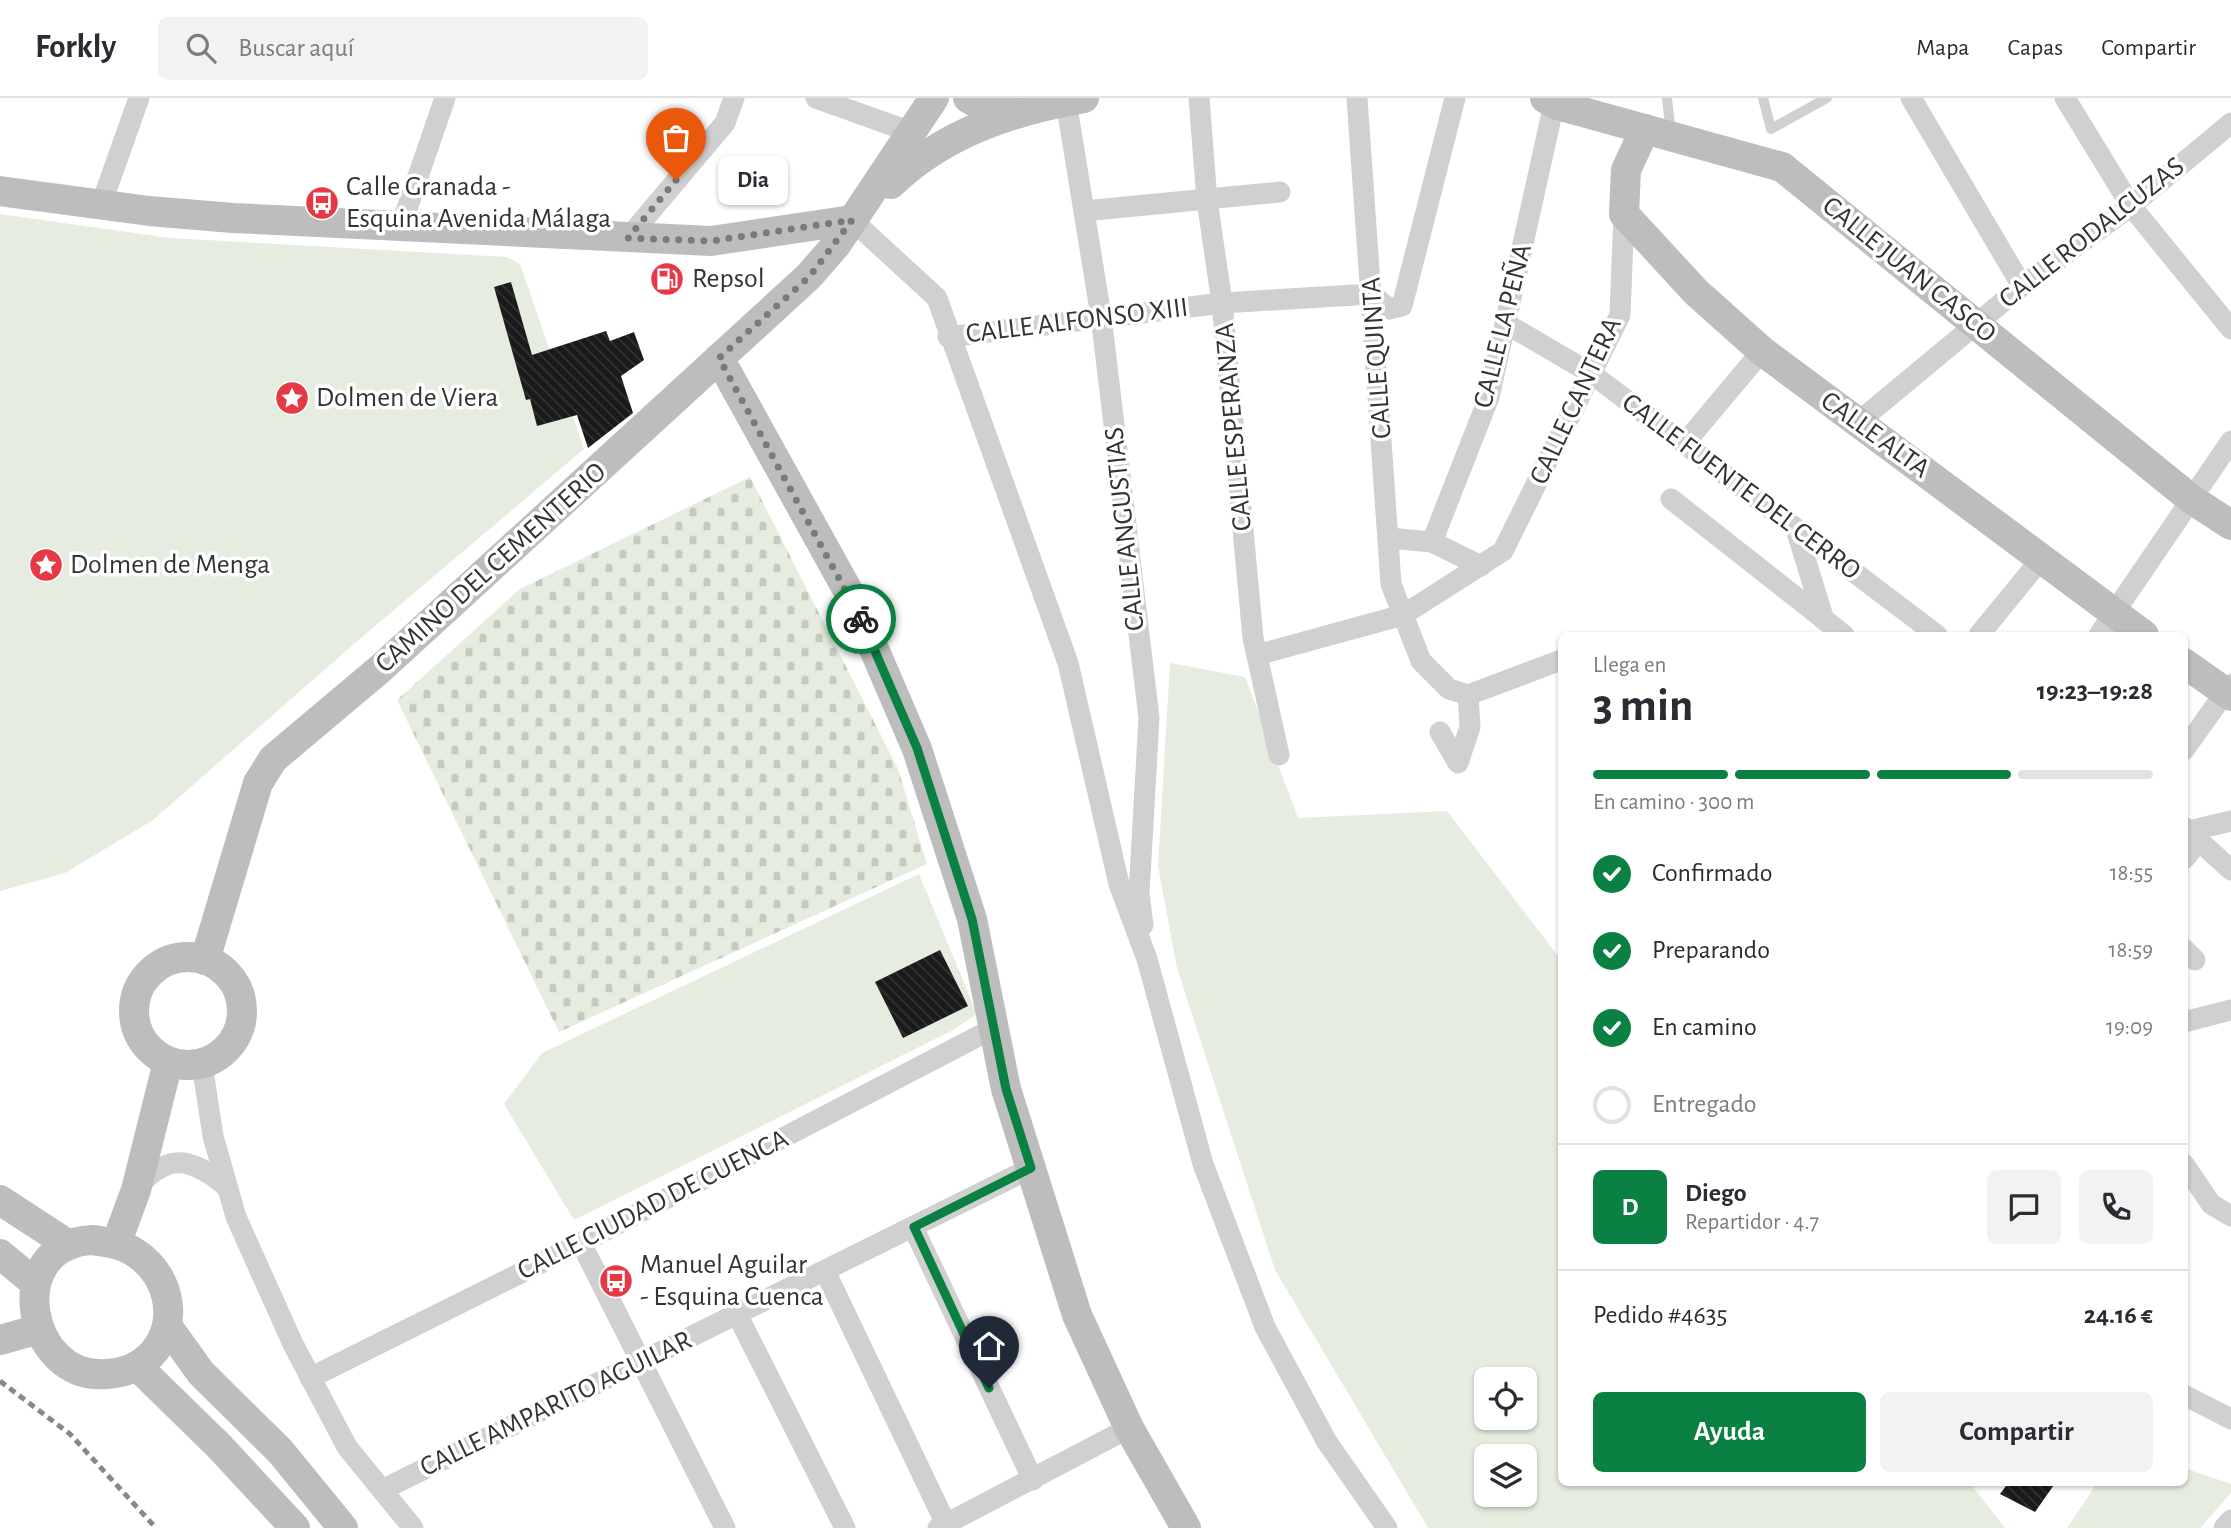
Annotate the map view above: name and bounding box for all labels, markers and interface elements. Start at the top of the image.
search box [158,17,648,80]
icon: search [182,29,220,67]
text: Forkly [35,31,116,64]
text: Buscar aquí [238,35,354,61]
text: Mapa [1916,36,1969,60]
text: Capas [2007,36,2063,60]
text: Compartir [2101,36,2196,60]
pin [646,108,706,180]
icon: bag [657,119,695,157]
street label: CALLE RODALCUZAS [1994,152,2190,314]
callout: Dia [718,155,788,204]
text: Dia [737,169,769,192]
place label: Calle Granada - Esquina Avenida Málaga [346,173,611,233]
bus stop icon: Calle Granada - Esquina Avenida Málaga [303,184,341,222]
street label: CALLE JUAN CASCO [1817,192,2001,348]
street label: CALLE LA PEÑA [1467,241,1537,411]
fuel station icon: Repsol [648,260,686,298]
place label: Repsol [692,265,765,293]
street label: CALLE QUINTA [1357,276,1397,440]
street label: CALLE ALFONSO XIII [964,293,1190,349]
street label: CALLE CANTERA [1525,313,1627,489]
street label: CALLE ESPERANZA [1211,322,1257,532]
place icon: Dolmen de Viera [273,379,311,417]
place label: Dolmen de Viera [316,384,498,412]
street label: CALLE ALTA [1815,386,1935,484]
street label: CALLE FUENTE DEL CERRO [1617,388,1865,586]
street label: CALLE ANGUSTIAS [1100,426,1150,632]
street label: CAMINO DEL CEMENTERIO [370,457,612,679]
place icon: Dolmen de Menga [27,546,65,584]
place label: Dolmen de Menga [70,551,270,579]
courier [826,584,896,654]
icon: bike [842,600,880,638]
text: Llega en [1593,654,1666,677]
text: 19:23–19:28 [2037,678,2153,704]
text: 3 min [1593,683,1693,729]
text: En camino · 300 m [1593,791,1754,814]
icon: check [1593,855,1631,893]
text: Confirmado [1652,860,1773,886]
text: 18:55 [2110,862,2153,885]
icon: check [1593,932,1631,970]
text: Preparando [1652,937,1770,963]
text: 18:59 [2108,939,2153,962]
icon: check [1593,1009,1631,1047]
text: En camino [1652,1014,1757,1040]
text: 19:09 [2106,1016,2153,1039]
text: Entregado [1652,1091,1757,1117]
street label: CALLE CIUDAD DE CUENCA [513,1125,793,1285]
button: chat [1987,1170,2061,1244]
button: phone [2079,1170,2153,1244]
text: Diego [1685,1180,1747,1206]
text: D [1621,1194,1639,1220]
text: Repartidor · 4.7 [1685,1211,1819,1234]
place label: Manuel Aguilar - Esquina Cuenca [640,1251,824,1311]
bus stop icon: Manuel Aguilar - Esquina Cuenca [597,1262,635,1300]
text: Pedido #4635 [1593,1302,1727,1328]
text: 24.16 € [2084,1302,2153,1328]
pin [959,1316,1019,1388]
street label: CALLE AMPARITO AGUILAR [416,1326,696,1482]
icon: home [970,1327,1008,1365]
map controls [1474,1367,1537,1507]
button: locate [1474,1367,1537,1430]
button: Ayuda [1593,1392,1866,1472]
button: Compartir [1880,1392,2153,1472]
button: layers [1474,1444,1537,1507]

